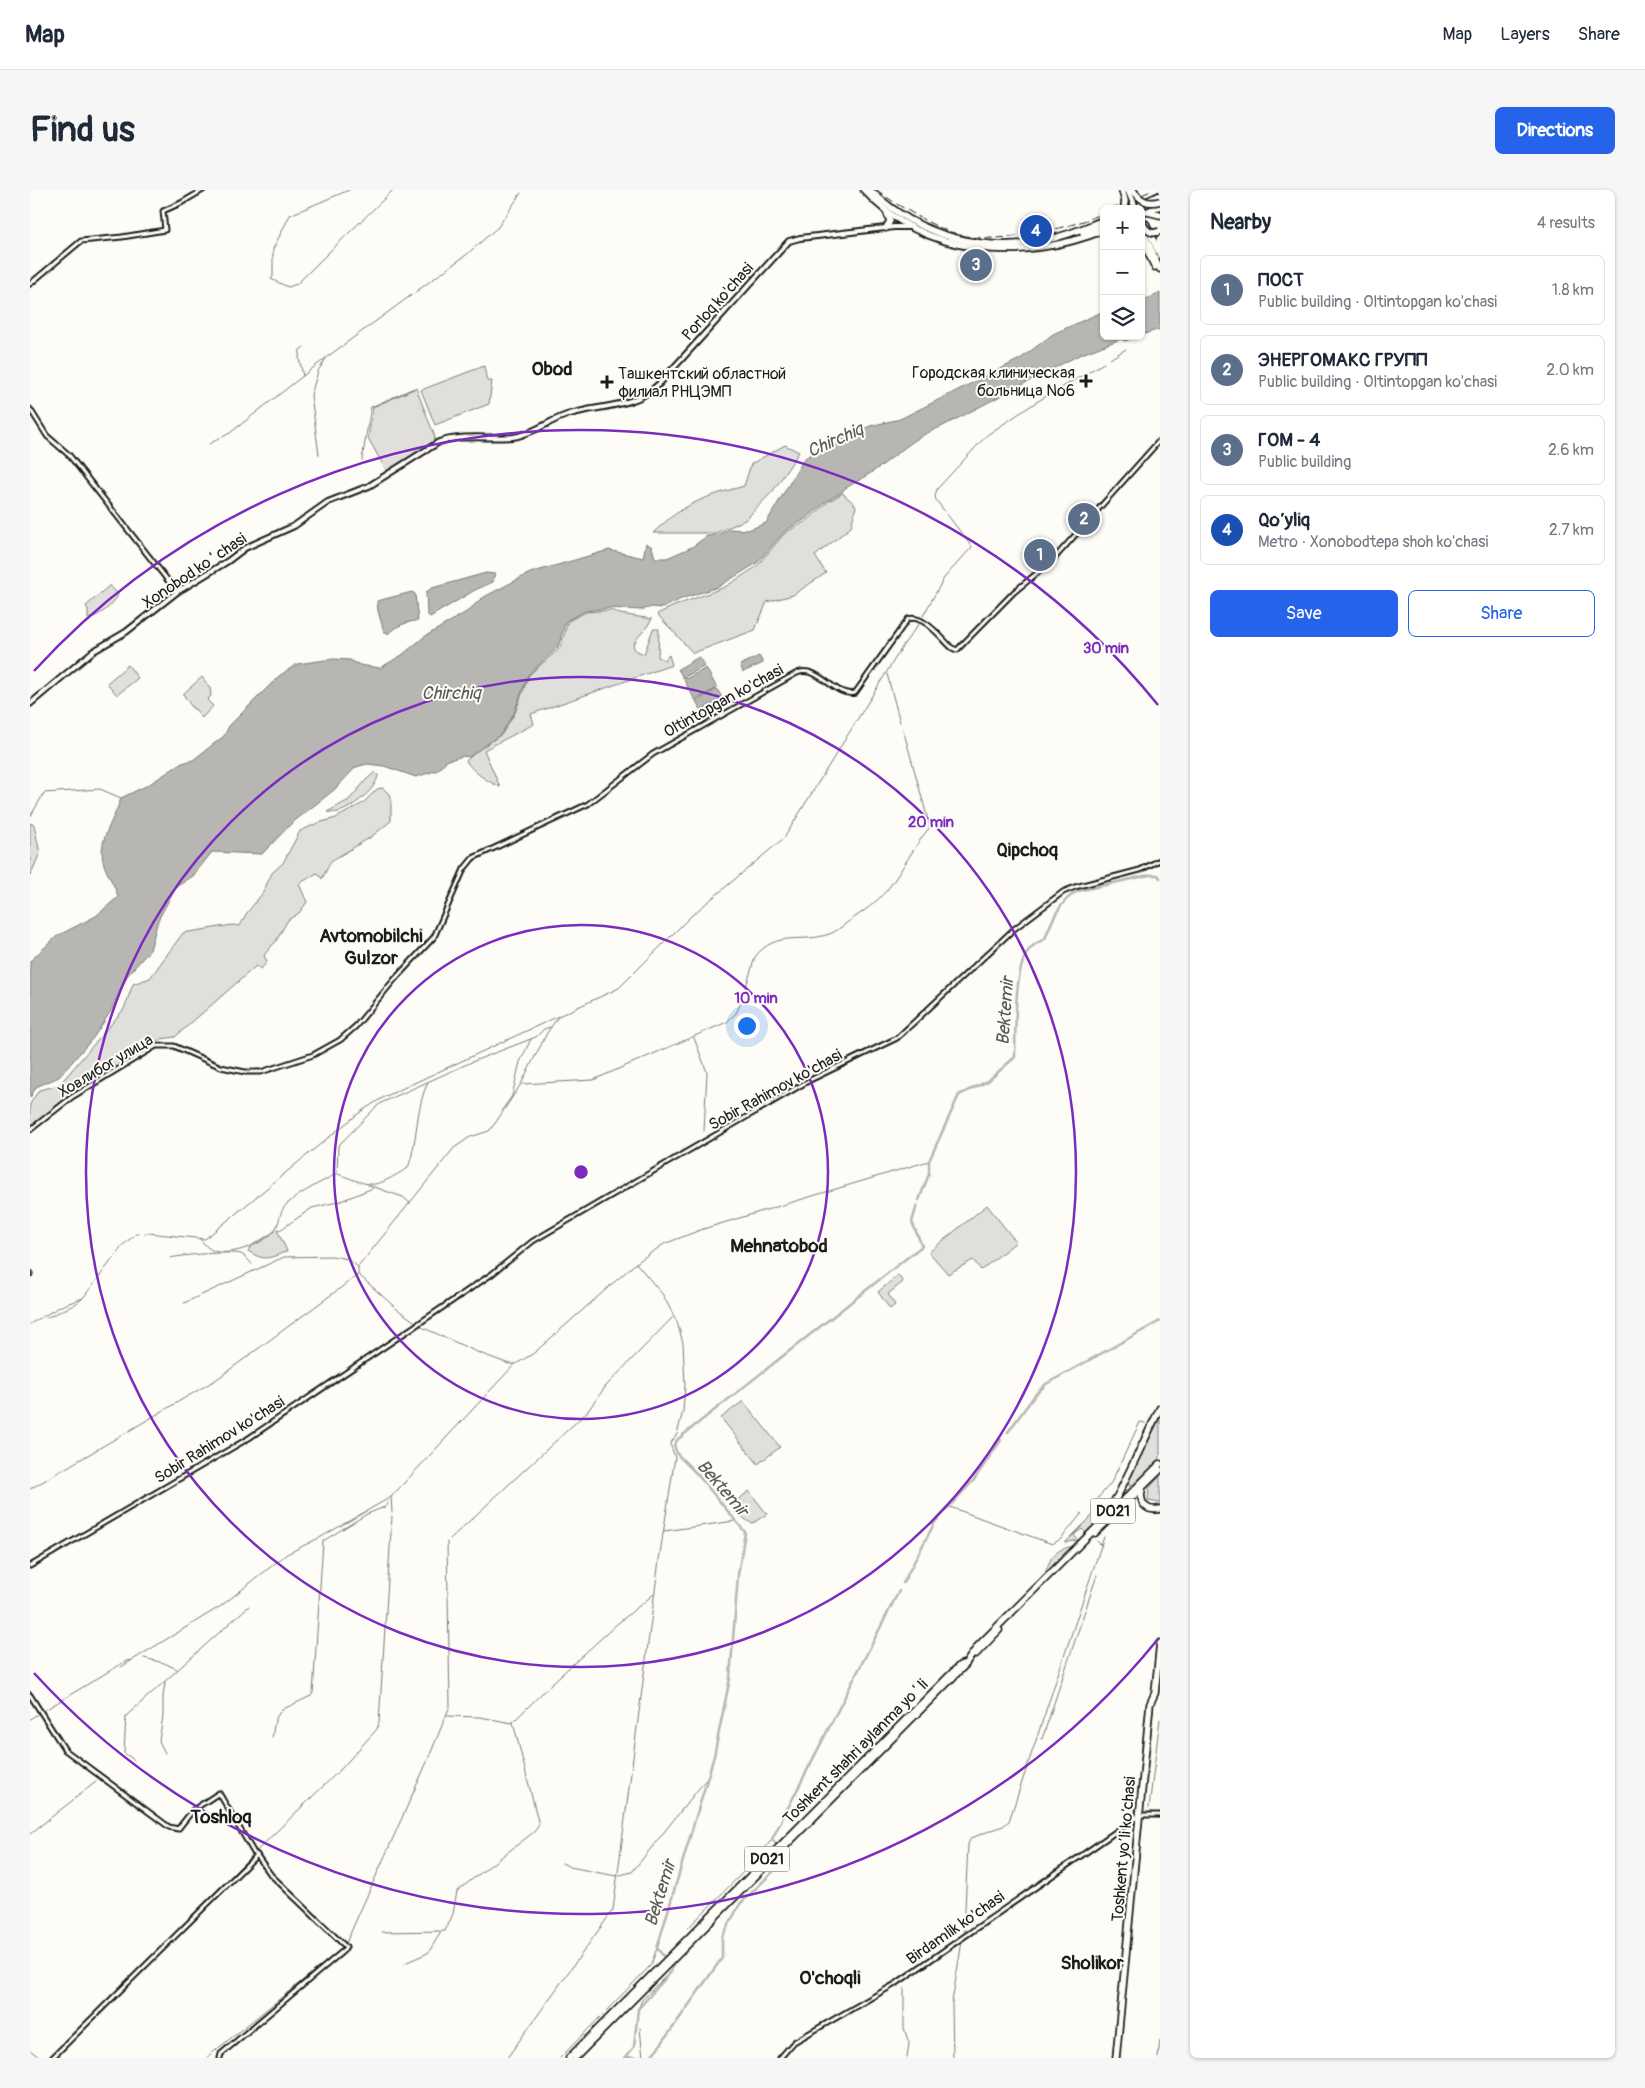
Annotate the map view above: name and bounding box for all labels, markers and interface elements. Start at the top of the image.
text: Map [25,20,65,49]
text: Map [1443,23,1472,46]
text: Layers [1500,23,1550,46]
text: Share [1578,23,1620,46]
button: Directions [1495,107,1615,154]
text: Find us [30,108,135,152]
map controls [1100,205,1145,340]
button: + [1100,205,1145,250]
text: Nearby [1210,209,1271,236]
pin: 4 [1020,212,1052,250]
text: 4 results [1537,213,1595,233]
pin: 3 [960,246,992,284]
button: − [1100,250,1145,295]
street label: Porloq ko'chasi [678,258,758,345]
text: ПОСТ [1258,268,1304,292]
text: 1 [1224,280,1230,300]
text: 1.8 km [1552,280,1594,300]
text: Public building · Oltintopgan ko'chasi [1258,292,1497,312]
button: layers [1100,295,1145,340]
text: ЭНЕРГОМАКС ГРУПП [1258,348,1427,372]
district label: Obod [532,357,572,381]
text: 2 [1223,360,1231,380]
text: 2.0 km [1546,360,1594,380]
place label: Городская клиническая больница №6 [912,363,1075,401]
place label: Ташкентский областной филиал РНЦЭМП [618,364,786,402]
text: Public building · Oltintopgan ko'chasi [1258,372,1497,392]
marker: Городская клиническая больница №6 [1079,374,1093,388]
marker: Ташкентский областной филиал РНЦЭМП [600,375,614,389]
water label: Chirchiq [804,417,868,463]
text: ГОМ - 4 [1258,428,1320,452]
text: 3 [1223,440,1231,460]
text: 2.6 km [1548,440,1594,460]
text: Public building [1258,452,1351,472]
pin: 2 [1068,500,1100,538]
text: Qo‘yliq [1258,508,1310,532]
text: 4 [1222,520,1232,540]
text: 2.7 km [1549,520,1594,540]
street label: Xonobod koʻchasi [139,529,251,613]
text: Metro · Xonobodtepa shoh ko'chasi [1258,532,1488,552]
pin: 1 [1024,536,1056,574]
button: Save [1210,590,1398,637]
button: Share [1408,590,1595,637]
text: 30 min [1083,639,1130,658]
street label: Oltintopgan ko'chasi [660,660,787,742]
water label: Chirchiq [422,682,482,705]
text: 20 min [908,813,955,832]
district label: Qipchoq [996,838,1059,862]
district label: Avtomobilchi Gulzor [319,924,423,970]
water label: Bektemir [992,974,1020,1046]
text: 10 min [734,989,778,1008]
your location [734,1013,760,1039]
street label: Ховлибог улица [54,1030,157,1102]
street label: Sobir Rahimov ko'chasi [705,1045,846,1135]
centre of rings [572,1163,590,1181]
district label: Mehnatobod [730,1234,828,1258]
street label: Sobir Rahimov ko'chasi [151,1392,288,1488]
water label: Bektemir [692,1455,755,1524]
road number: D021 [1090,1498,1136,1524]
street label: Toshkent shahri aylanma yoʻli [779,1675,933,1828]
street label: Toshkent yo‘li ko‘chasi [1108,1775,1140,1923]
district label: Toshloq [190,1805,253,1829]
road number: D021 [744,1846,790,1872]
water label: Bektemir [640,1855,682,1929]
street label: Birdamlik ko'chasi [903,1887,1009,1969]
district label: Sholikor [1060,1951,1124,1975]
district label: O'choqli [799,1966,861,1990]

